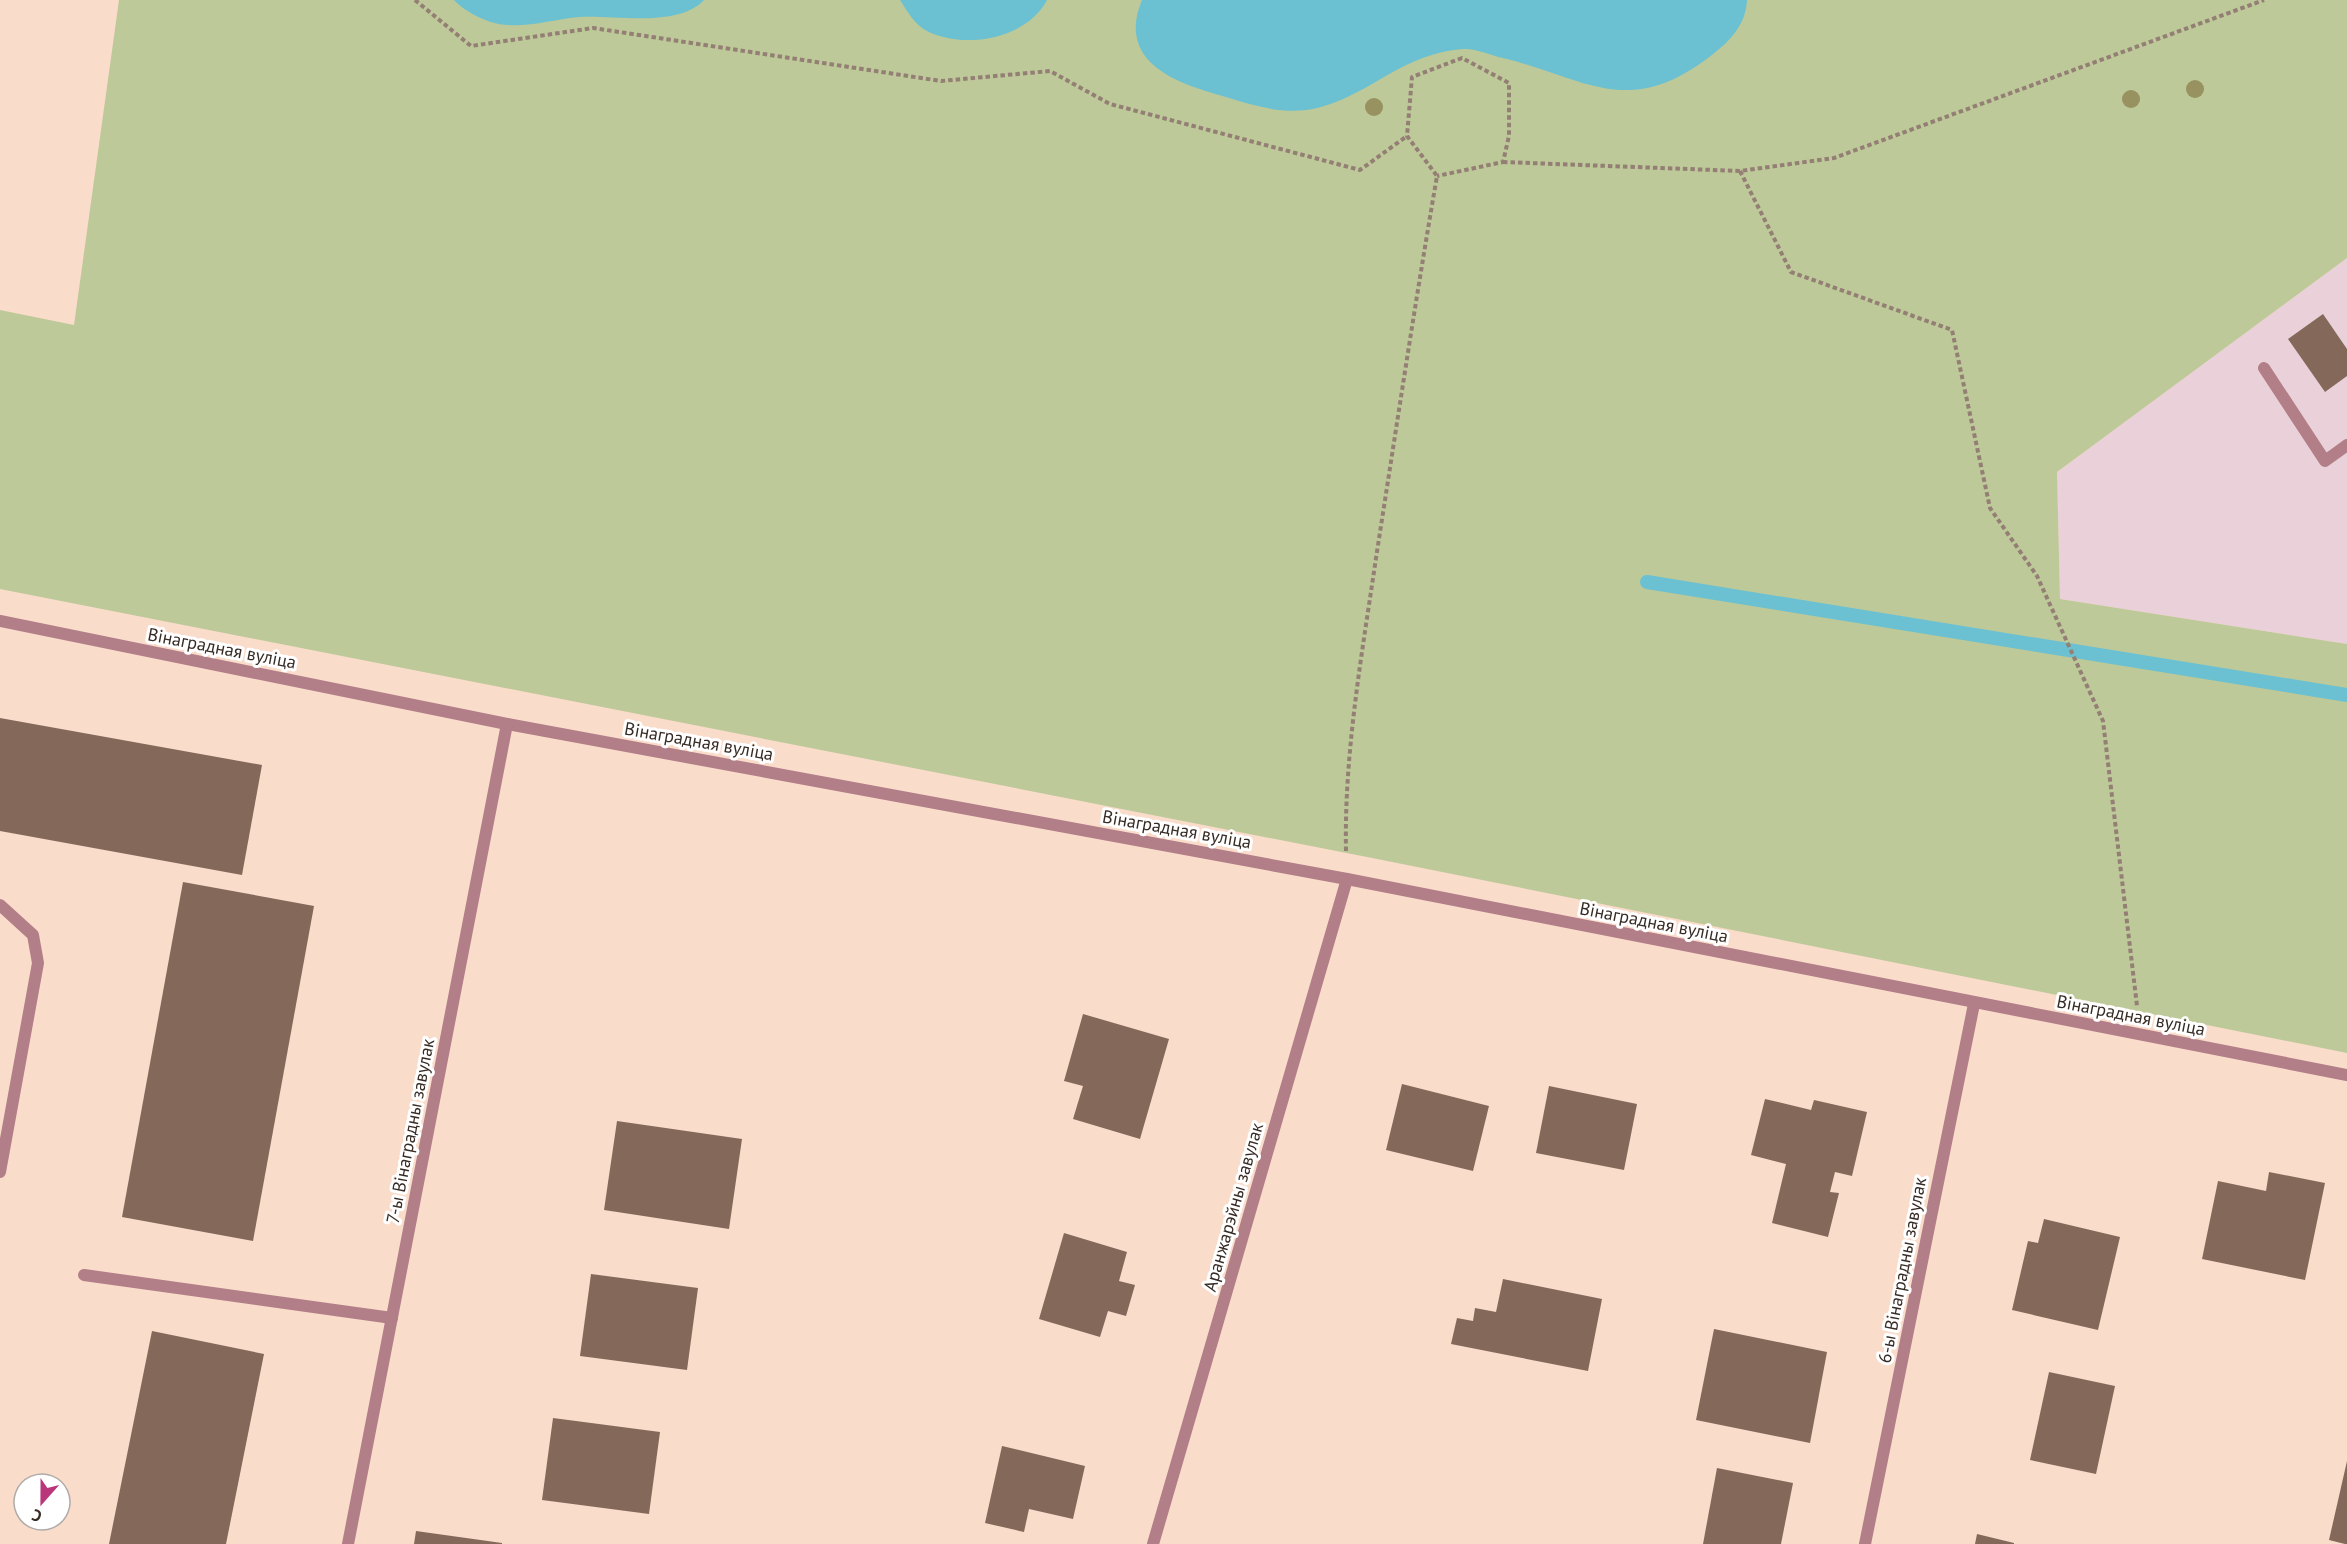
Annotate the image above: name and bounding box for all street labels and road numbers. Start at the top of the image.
street label: Вінаградная вуліца [146,622,298,674]
street label: Вінаградная вуліца [623,717,775,765]
street label: Вінаградная вуліца [1101,805,1253,853]
street label: Вінаградная вуліца [1578,896,1730,948]
street label: Вінаградная вуліца [2055,989,2207,1041]
street label: 7-ы Вінаградны завулак [381,1036,439,1225]
street label: Аранжарэйны завулак [1198,1120,1268,1294]
street label: 6-ы Вінаградны завулак [1873,1175,1931,1365]

